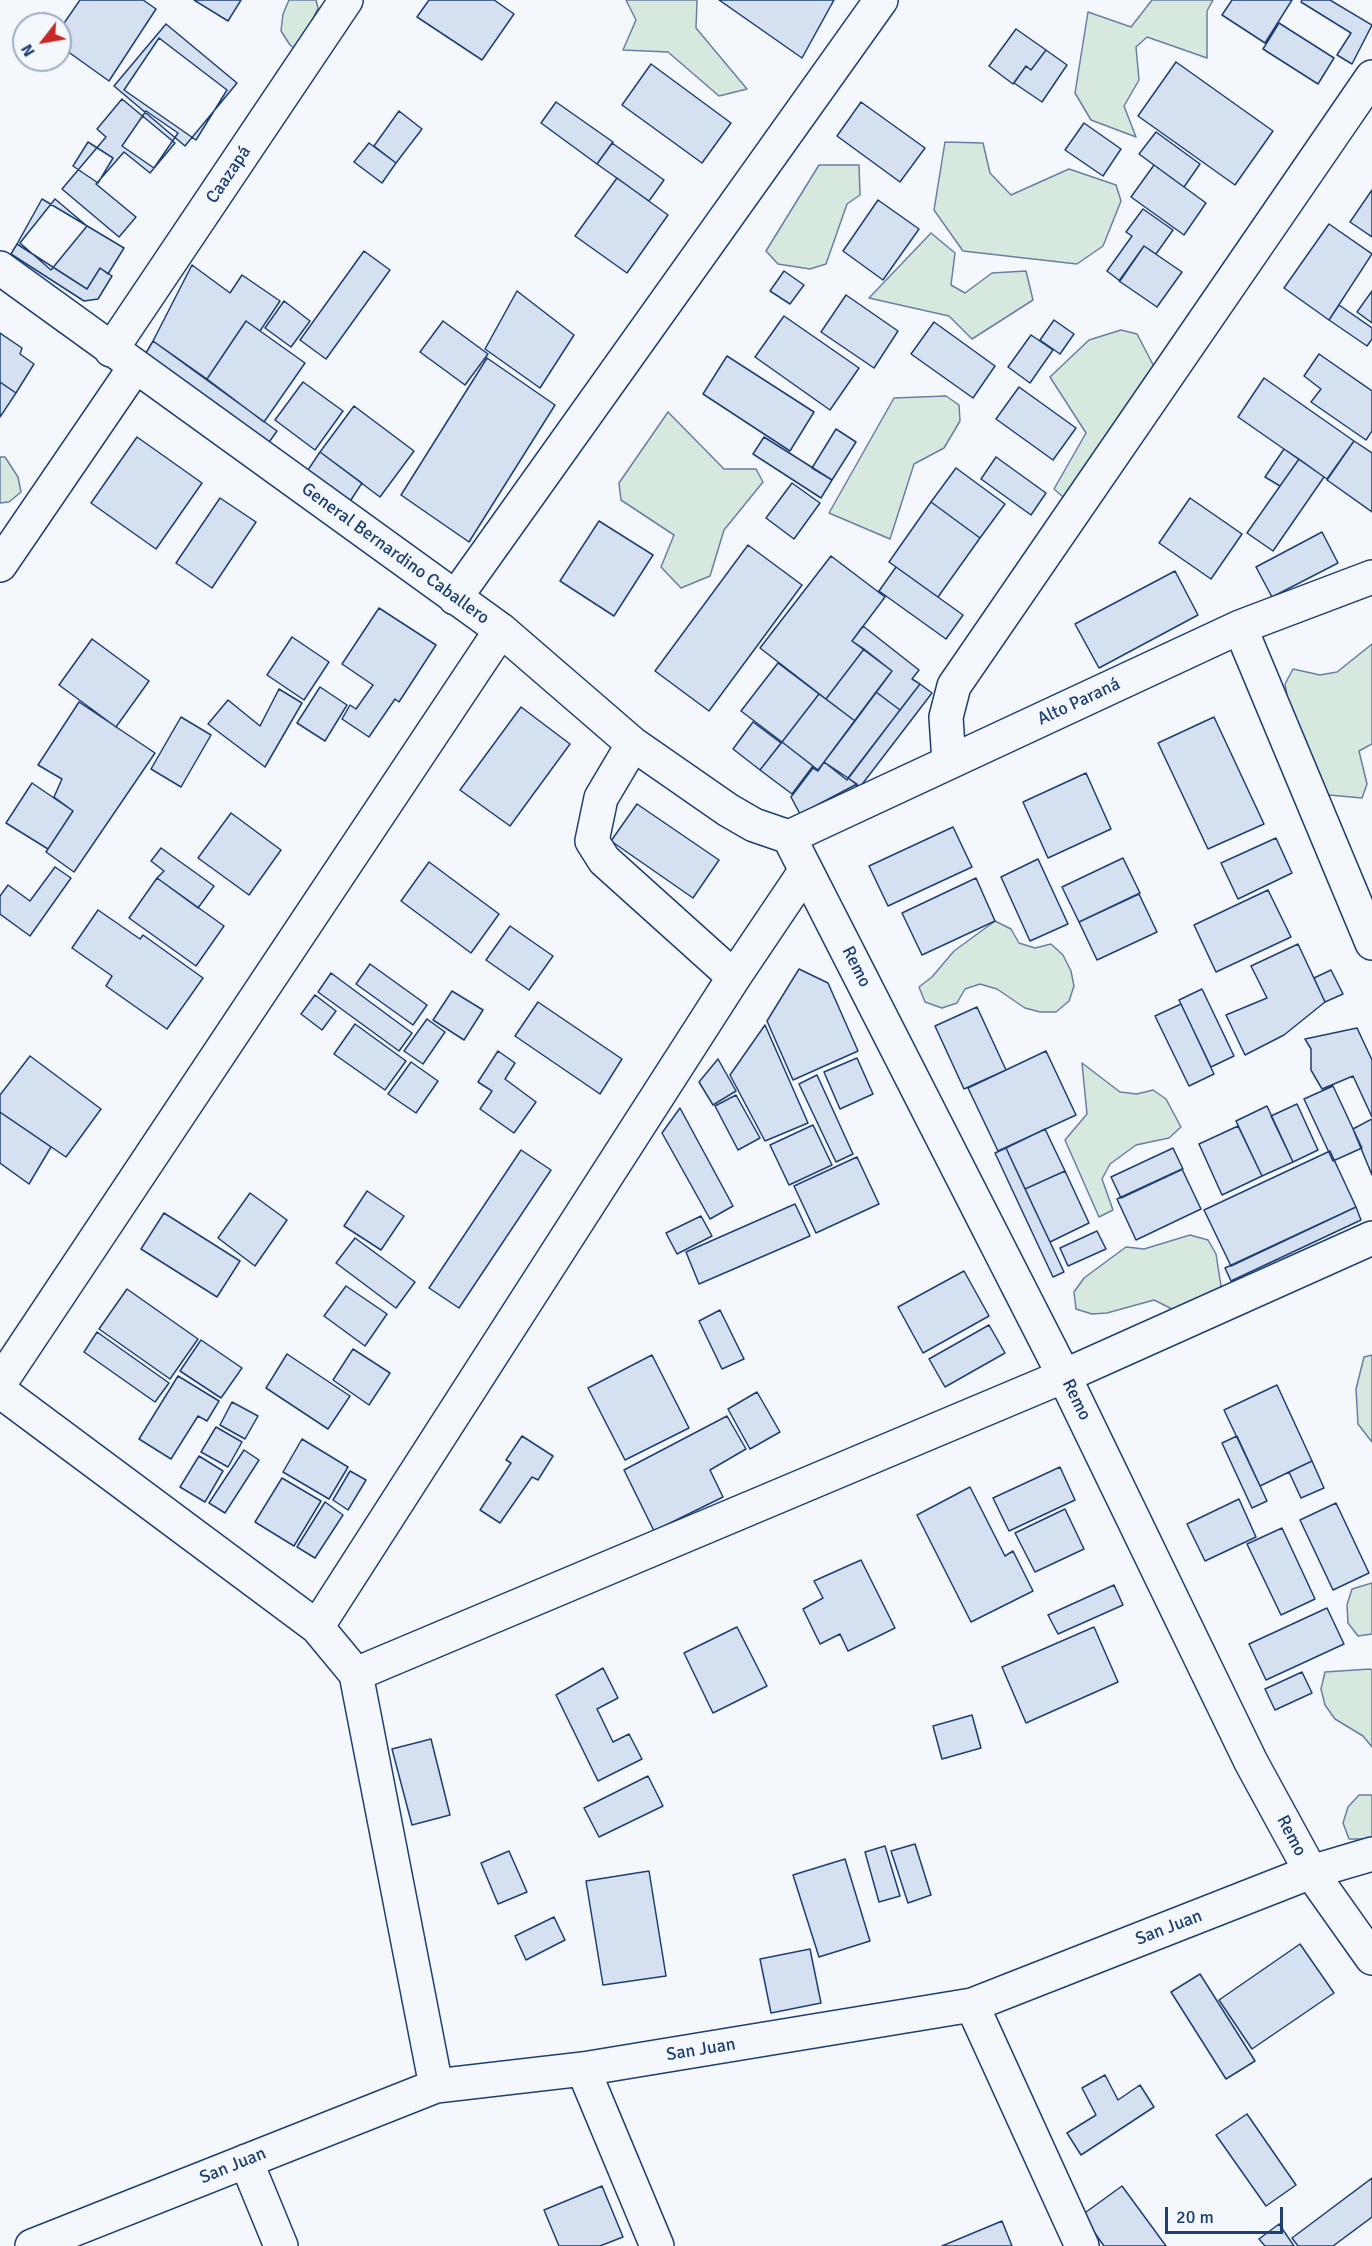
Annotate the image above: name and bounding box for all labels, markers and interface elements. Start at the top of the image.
north arrow [12,12,72,72]
text: N [17,40,40,60]
street label: Caazapá [202,142,256,208]
street label: General Bernardino Caballero [297,479,493,629]
street label: Alto Paraná [1034,673,1124,731]
street label: Remo [837,943,875,991]
street label: Remo [1057,1376,1095,1424]
street label: Remo [1271,1812,1311,1860]
street label: San Juan [1133,1905,1205,1951]
street label: San Juan [665,2034,737,2066]
street label: San Juan [197,2143,269,2189]
scale bar [1168,2195,1286,2233]
text: 20 m [1176,2206,1214,2228]

